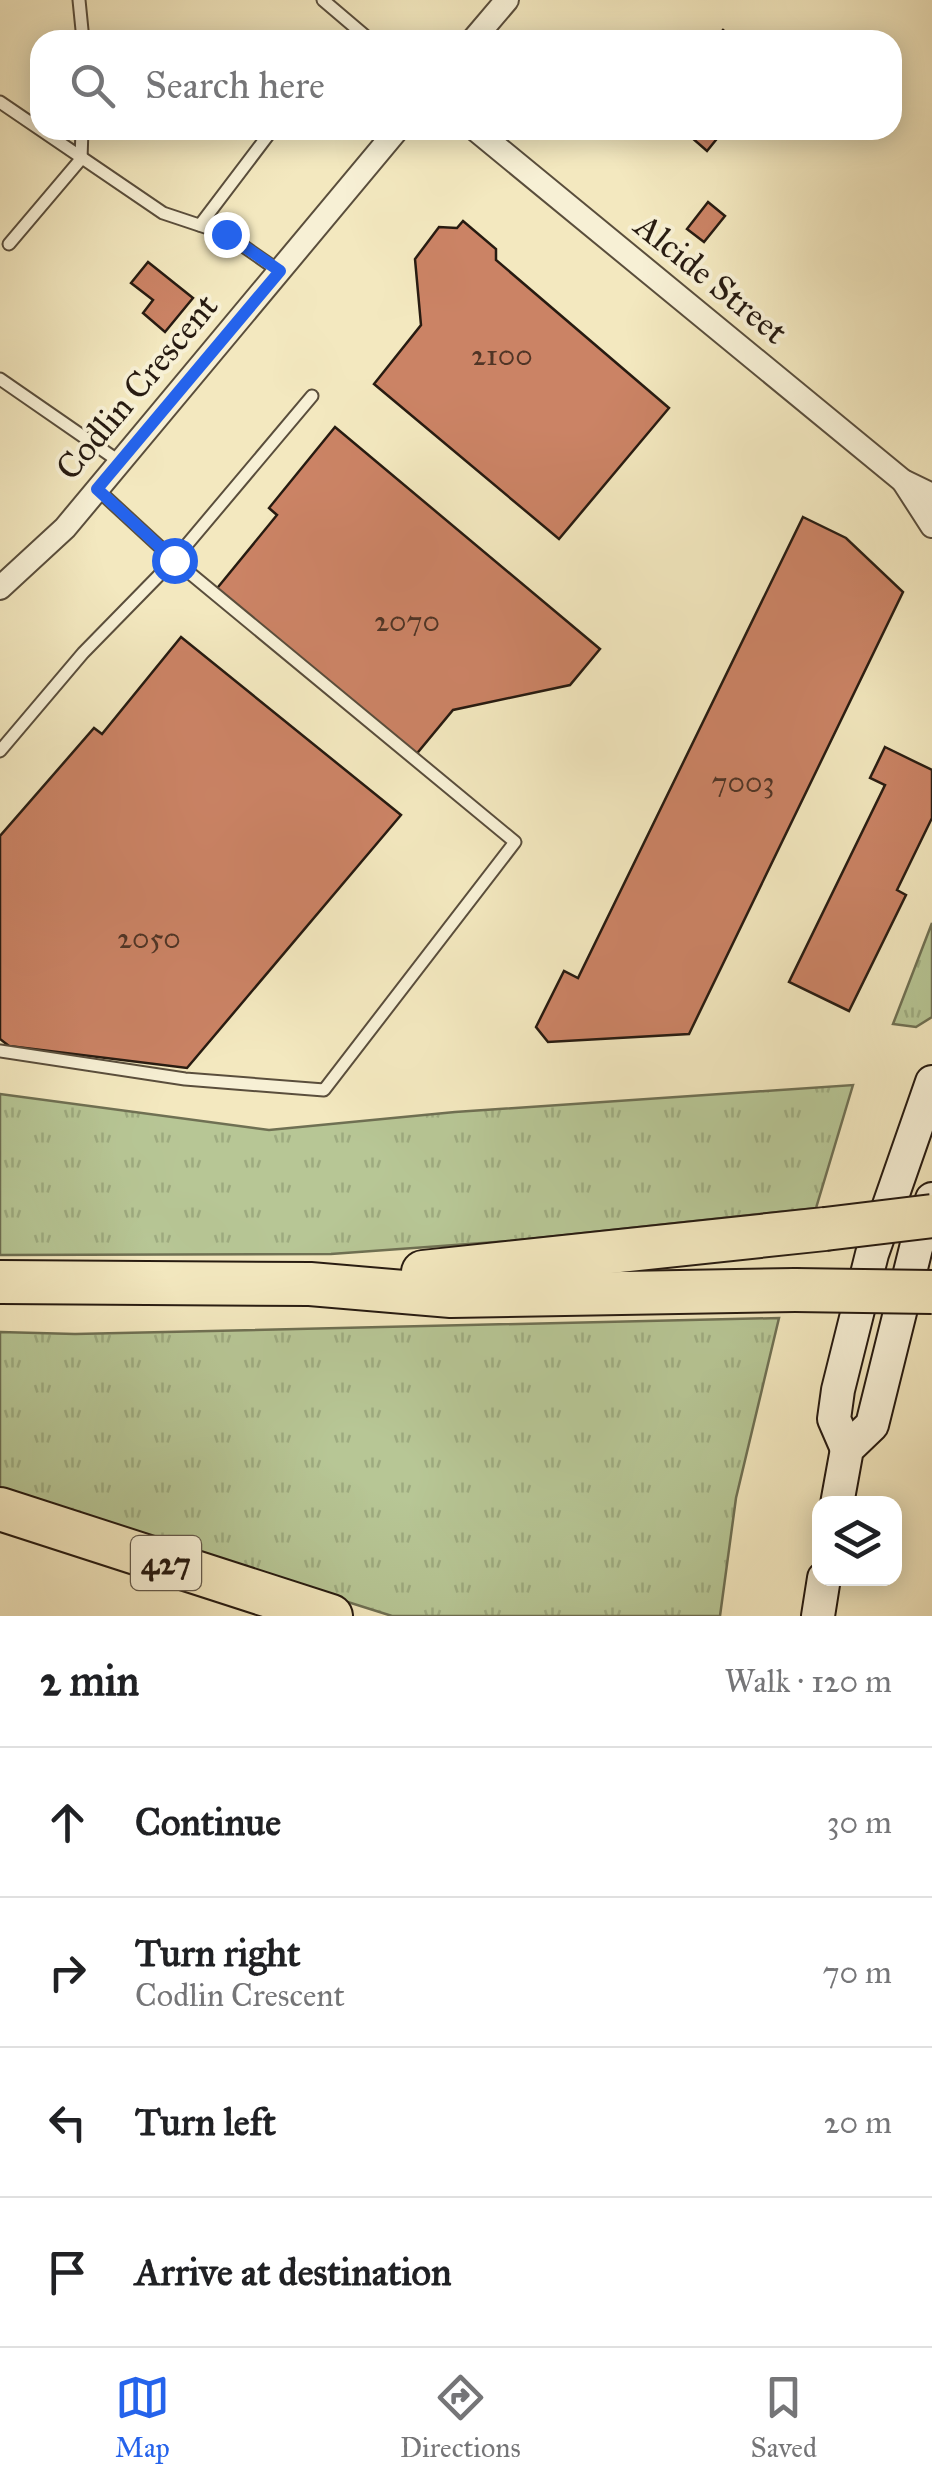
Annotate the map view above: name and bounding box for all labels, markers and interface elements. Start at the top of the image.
search box [30,30,902,140]
icon: search [65,58,120,113]
text: Search here [145,62,325,108]
street label: Alcide Street [624,203,796,354]
route end [204,212,250,258]
street label: Codlin Crescent [47,285,227,489]
house number: 2100 [471,337,533,373]
route start [152,538,198,584]
house number: 2070 [374,603,440,639]
house number: 7003 [712,764,774,800]
house number: 2050 [117,920,181,956]
map controls [812,1496,902,1586]
button: layers [812,1496,902,1586]
road number: 427 [131,1536,201,1590]
text: 2 min [40,1655,139,1707]
text: Walk · 120 m [725,1662,892,1701]
icon: ahead [40,1795,95,1850]
text: Continue [135,1799,281,1845]
text: 30 m [827,1803,892,1842]
text: Turn right [135,1930,301,1976]
icon: right [40,1945,95,2000]
text: 70 m [823,1953,892,1992]
text: Codlin Crescent [135,1976,345,2015]
icon: left [40,2095,95,2150]
text: Turn left [135,2099,276,2145]
text: 20 m [824,2103,892,2142]
icon: arrive [40,2245,95,2300]
text: Arrive at destination [135,2249,452,2295]
tab: Map [115,2370,170,2465]
tab: Directions [400,2370,521,2465]
tab: Saved [751,2370,817,2465]

